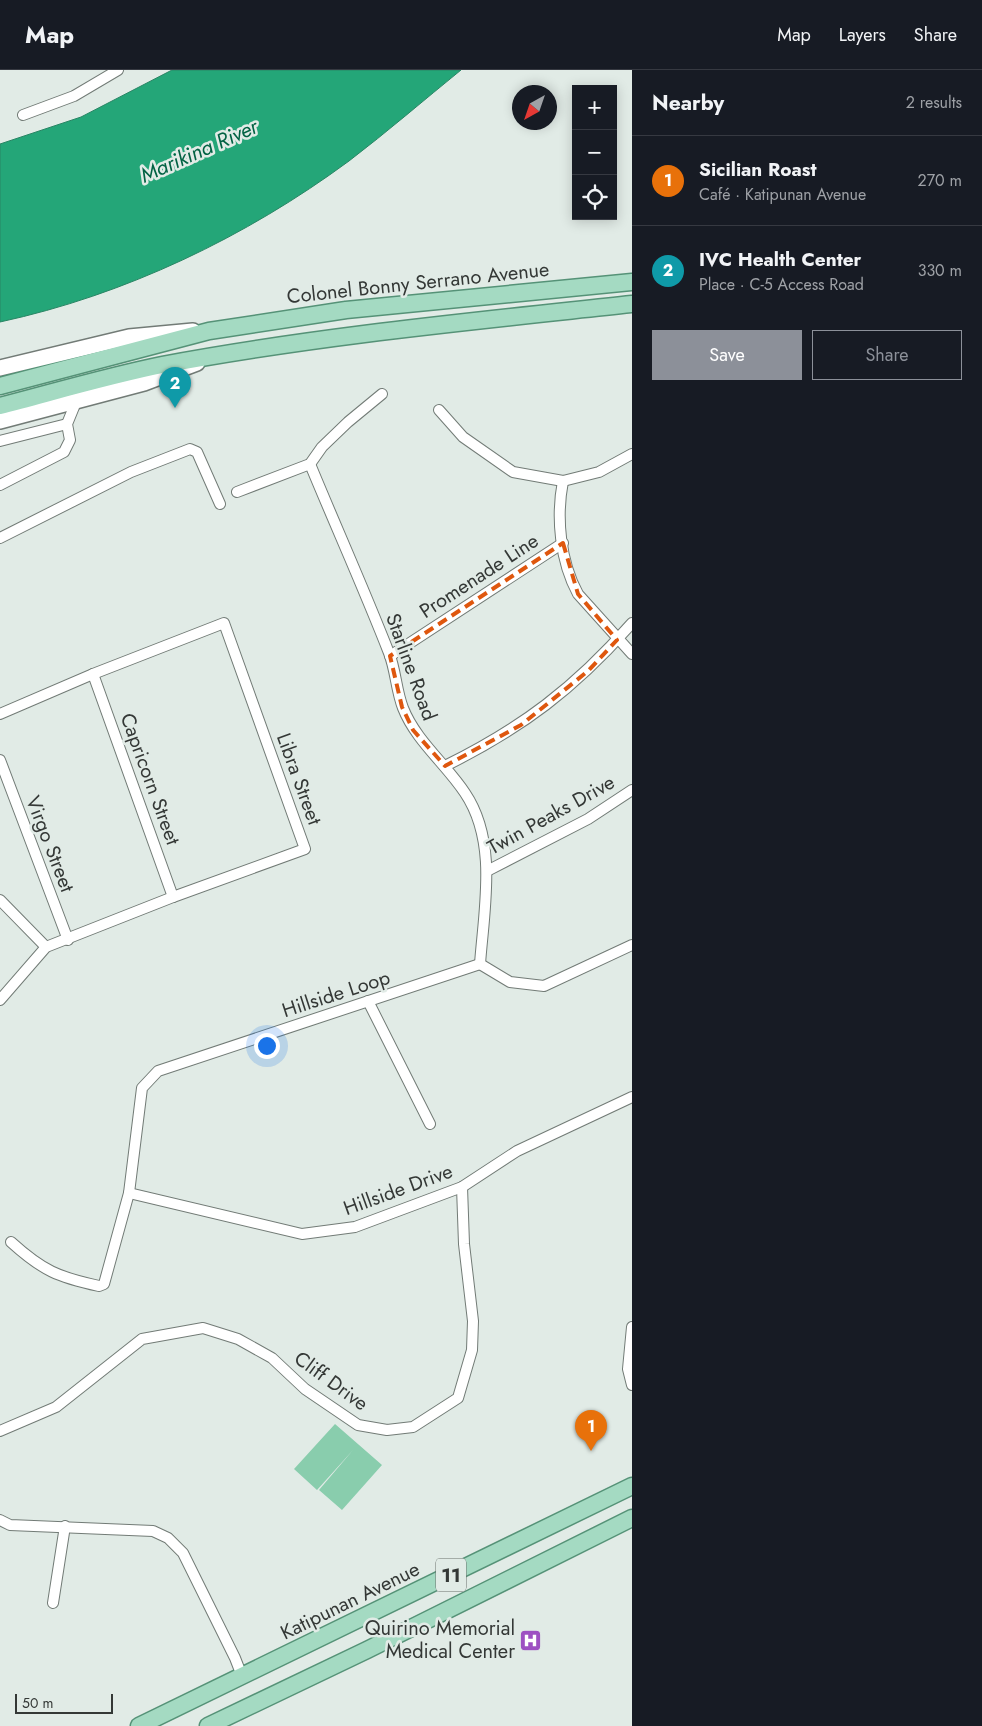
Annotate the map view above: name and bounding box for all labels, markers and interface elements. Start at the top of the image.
text: Map [25,17,74,52]
text: Map [777,22,811,48]
text: Layers [839,22,886,48]
text: Share [914,22,957,48]
north arrow [512,85,557,130]
map controls [572,85,617,220]
button: + [572,85,617,130]
text: Nearby [652,88,724,118]
text: 2 results [906,91,962,114]
water label: Marikina River [135,111,264,190]
button: − [572,130,617,175]
text: Sicilian Roast [699,156,816,183]
text: 1 [664,169,672,192]
text: 270 m [918,169,962,192]
button: locate [572,175,617,220]
text: Café · Katipunan Avenue [699,183,866,206]
text: IVC Health Center [699,246,861,273]
street label: Colonel Bonny Serrano Avenue [285,255,551,311]
text: 2 [663,259,673,282]
text: 330 m [918,259,962,282]
text: Place · C-5 Access Road [699,273,864,296]
button: Save [652,330,802,380]
button: Share [812,330,962,380]
pin: 2 [159,367,191,408]
street label: Promenade Line [414,527,544,625]
street label: Starline Road [378,609,444,725]
street label: Capricorn Street [113,709,187,849]
street label: Libra Street [269,729,329,829]
street label: Twin Peaks Drive [482,768,620,862]
street label: Virgo Street [18,792,82,897]
street label: Hillside Loop [278,963,394,1025]
your location [254,1033,280,1059]
street label: Hillside Drive [339,1157,457,1223]
street label: Cliff Drive [288,1344,374,1418]
pin: 1 [575,1410,607,1451]
street label: Katipunan Avenue [275,1555,425,1647]
road number: 11 [436,1558,466,1592]
place label: Quirino Memorial Medical Center [365,1614,515,1666]
hospital icon: Quirino Memorial Medical Center [519,1628,543,1652]
scale bar [15,1691,112,1714]
text: 50 m [22,1693,53,1713]

